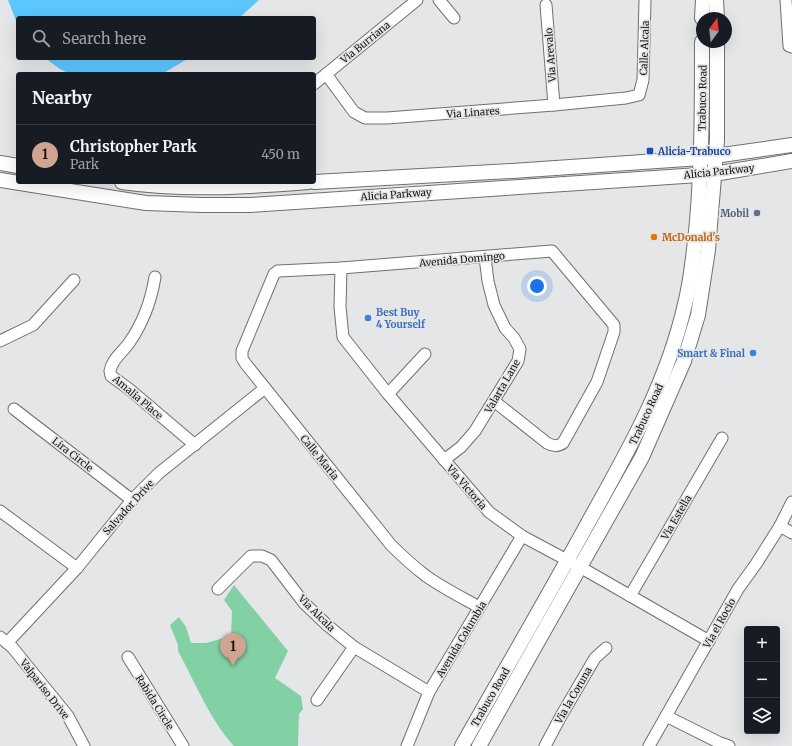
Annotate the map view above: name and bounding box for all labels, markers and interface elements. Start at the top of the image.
north arrow [696,12,732,48]
search box [16,16,316,60]
street label: Via Burriana [337,18,393,67]
street label: Calle Alcala [637,20,652,76]
icon: search [30,27,52,49]
street label: Via Arevalo [542,27,559,83]
text: Search here [62,29,146,48]
street label: Trabuco Road [695,65,710,131]
text: Nearby [32,87,92,109]
street label: Via Linares [445,104,500,121]
text: Christopher Park [70,137,197,156]
place label: Alicia-Trabuco [657,145,731,158]
text: 1 [42,146,48,163]
text: 450 m [261,146,300,163]
marker: Alicia-Trabuco [645,146,655,156]
text: Park [70,156,99,173]
street label: Alicia Parkway [682,161,755,182]
street label: Alicia Parkway [359,186,432,204]
place label: Mobil [720,207,750,220]
marker: Mobil [752,208,762,218]
place label: McDonald's [662,231,720,244]
marker: McDonald's [649,232,659,242]
street label: Avenida Domingo [418,249,506,270]
your location [527,276,547,296]
place label: Best Buy 4 Yourself [376,306,426,331]
marker: Best Buy 4 Yourself [363,313,373,323]
place label: Smart & Final [677,347,746,360]
marker: Smart & Final [748,348,758,358]
street label: Valarta Lane [481,357,523,416]
street label: Amalia Place [109,372,165,422]
street label: Trabuco Road [627,381,666,447]
street label: Calle Maria [298,432,342,483]
street label: Lira Circle [50,434,96,474]
street label: Via Victoria [443,462,490,513]
street label: Salvador Drive [100,477,157,538]
street label: Via Estella [658,492,695,543]
street label: Via Alcala [295,592,338,635]
street label: Via el Rocio [700,596,739,651]
street label: Avenida Columbia [433,598,490,681]
map controls [744,626,780,734]
button: + [744,626,780,662]
pin: 1 [220,633,246,666]
street label: Valpariso Drive [16,656,72,722]
button: − [744,662,780,698]
street label: Via la Coruna [551,664,595,727]
street label: Trabuco Road [468,665,513,729]
street label: Rabida Circle [133,672,177,732]
button: layers [744,698,780,734]

